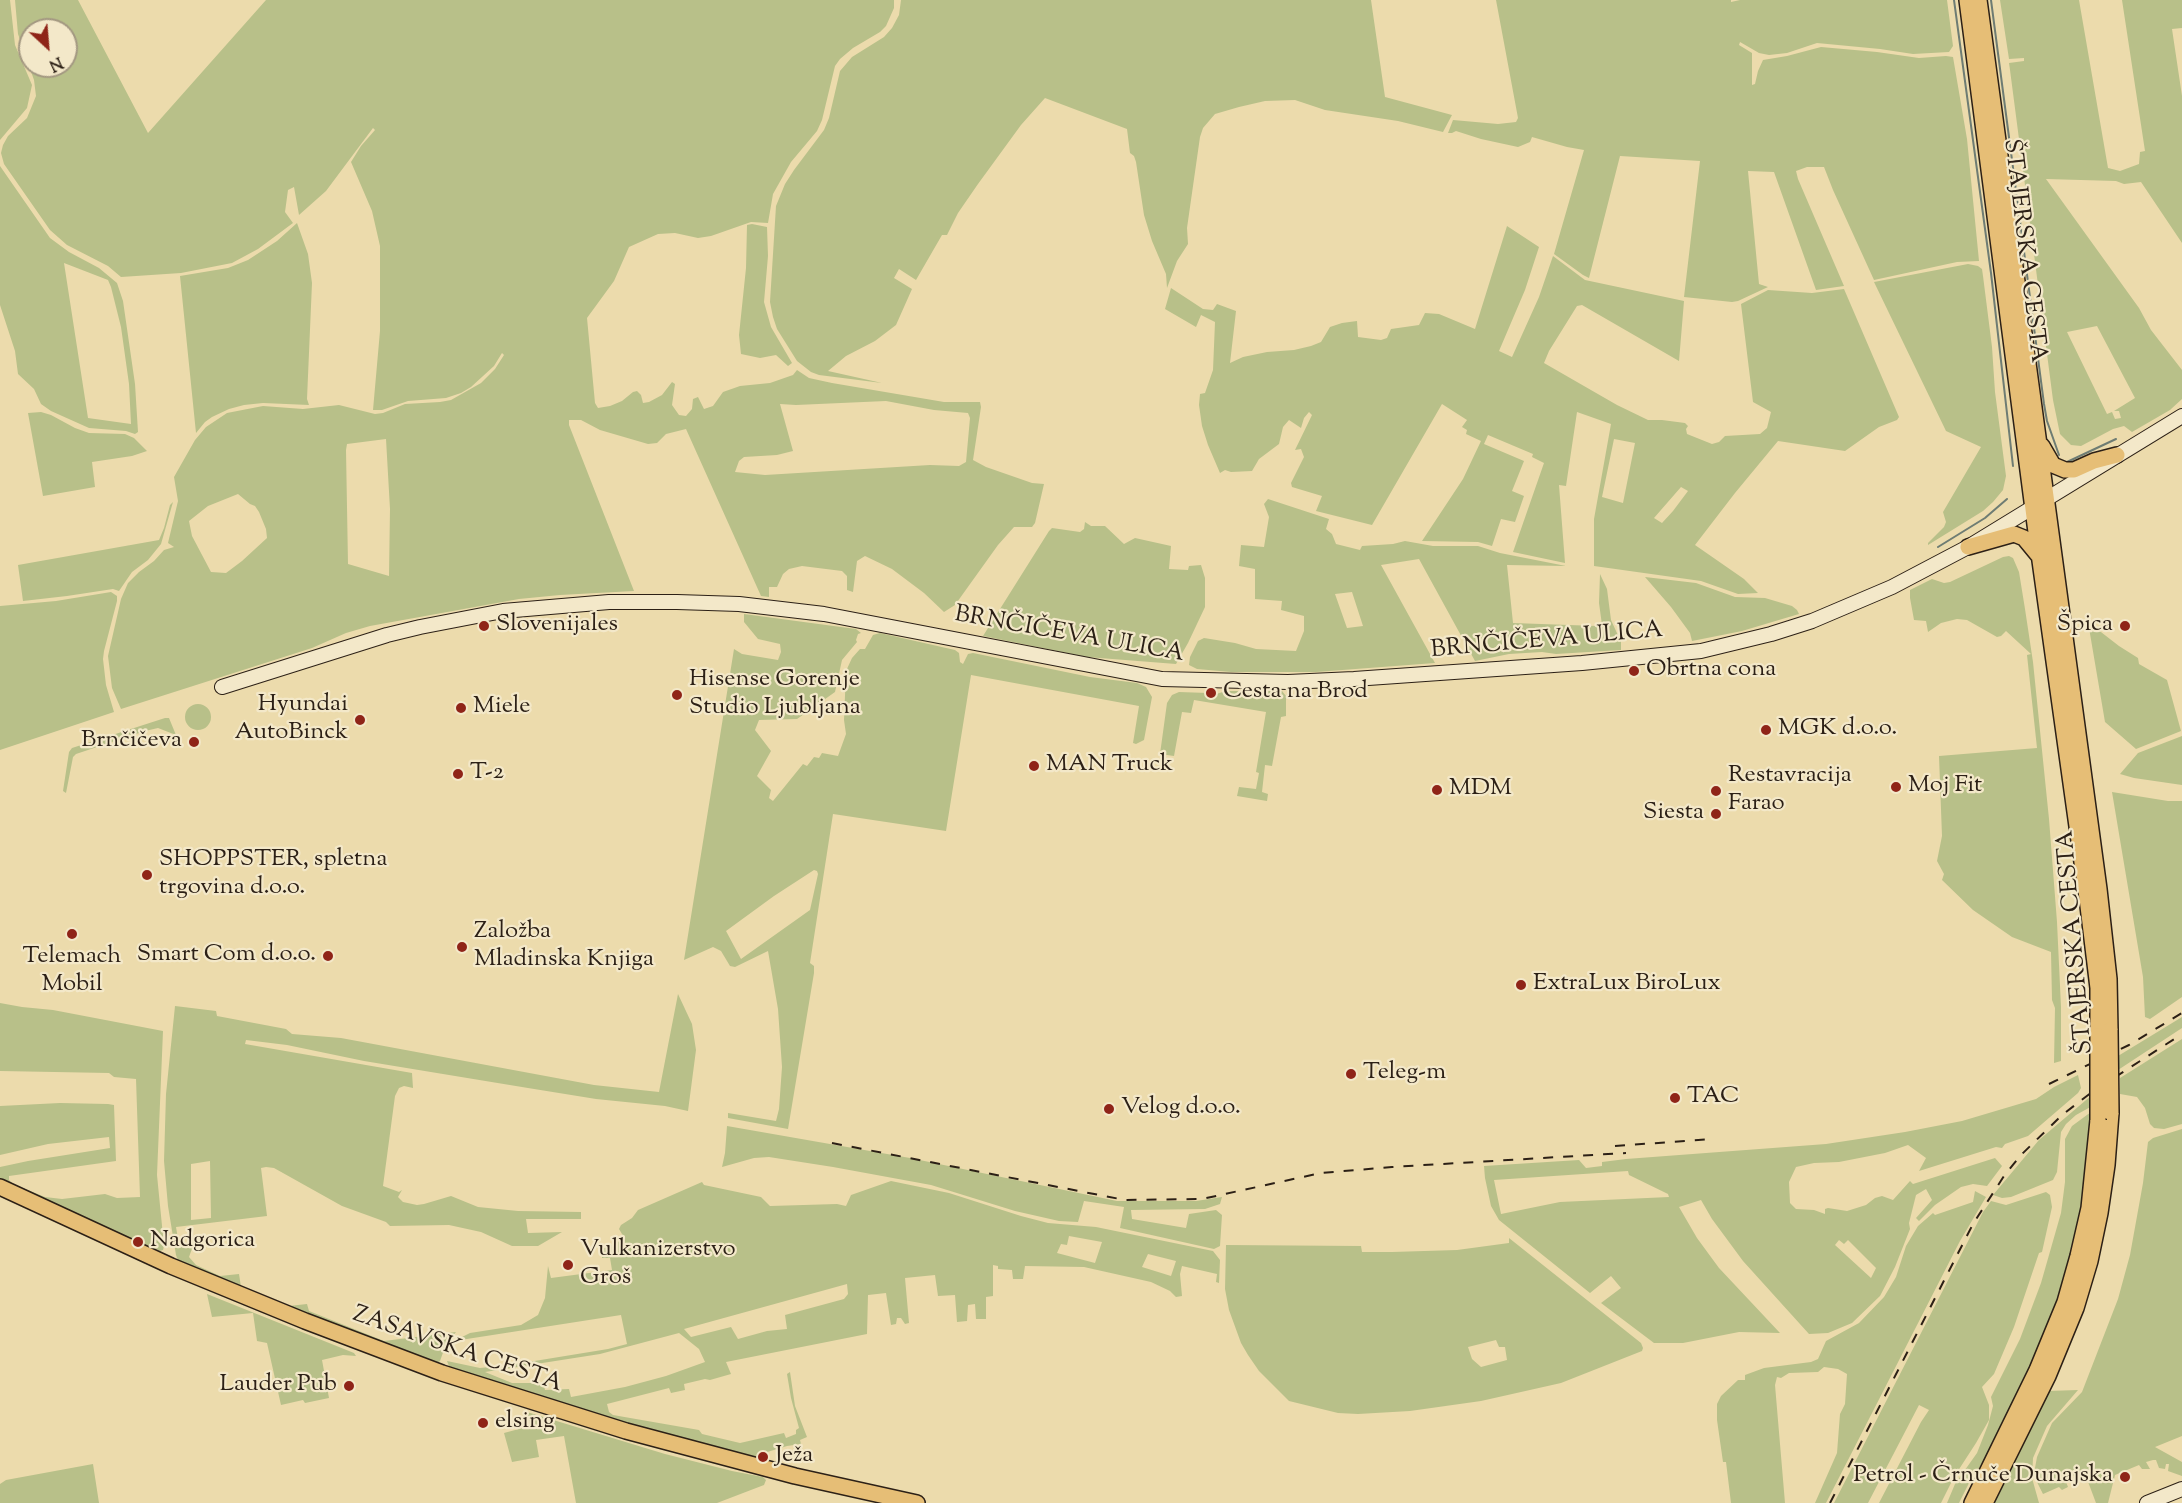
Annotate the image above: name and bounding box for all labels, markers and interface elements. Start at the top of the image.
north arrow [18,18,78,78]
text: N [44,50,66,76]
street label: ŠTAJERSKA CESTA [1995,137,2051,365]
street label: BRNČIČEVA ULICA [952,602,1186,670]
place label: Slovenijales [496,612,618,640]
place label: Špica [2057,612,2113,640]
street label: BRNČIČEVA ULICA [1430,618,1664,666]
marker: Slovenijales [477,619,491,633]
marker: Špica [2118,619,2132,633]
place label: Obrtna cona [1646,657,1776,685]
marker: Obrtna cona [1627,664,1641,678]
place label: Hisense Gorenje Studio Ljubljana [689,667,861,723]
place label: Cesta na Brod [1223,679,1368,707]
marker: Cesta na Brod [1204,686,1218,700]
marker: Hisense Gorenje Studio Ljubljana [670,688,684,702]
place label: Hyundai AutoBinck [234,692,348,748]
place label: Miele [473,694,530,722]
marker: Miele [454,701,468,715]
marker: Hyundai AutoBinck [353,713,367,727]
place label: MGK d.o.o. [1778,716,1897,744]
marker: MGK d.o.o. [1759,723,1773,737]
place label: Brnčičeva [81,728,182,756]
marker: Brnčičeva [187,735,201,749]
place label: MAN Truck [1046,752,1173,780]
marker: MAN Truck [1027,759,1041,773]
place label: T-2 [470,760,504,788]
place label: Restavracija Farao [1728,763,1852,819]
marker: T-2 [451,767,465,781]
place label: Moj Fit [1908,773,1982,801]
place label: MDM [1449,776,1512,804]
marker: Moj Fit [1889,780,1903,794]
marker: MDM [1430,783,1444,797]
marker: Restavracija Farao [1709,784,1723,798]
place label: Siesta [1643,800,1704,828]
marker: Siesta [1709,807,1723,821]
street label: ŠTAJERSKA CESTA [2053,829,2101,1055]
place label: SHOPPSTER, spletna trgovina d.o.o. [159,847,387,903]
marker: SHOPPSTER, spletna trgovina d.o.o. [140,868,154,882]
place label: Založba Mladinska Knjiga [474,919,654,975]
marker: Telemach Mobil [65,927,79,941]
marker: Založba Mladinska Knjiga [455,940,469,954]
place label: Smart Com d.o.o. [137,942,316,970]
place label: Telemach Mobil [23,944,121,1000]
marker: Smart Com d.o.o. [321,949,335,963]
place label: ExtraLux BiroLux [1533,971,1721,999]
marker: ExtraLux BiroLux [1514,978,1528,992]
place label: Teleg-m [1363,1060,1446,1088]
marker: Teleg-m [1344,1067,1358,1081]
place label: TAC [1687,1084,1739,1112]
marker: TAC [1668,1091,1682,1105]
place label: Velog d.o.o. [1121,1095,1241,1123]
marker: Velog d.o.o. [1102,1102,1116,1116]
place label: Nadgorica [150,1228,255,1256]
marker: Nadgorica [131,1235,145,1249]
place label: Vulkanizerstvo Groš [580,1237,736,1293]
marker: Vulkanizerstvo Groš [561,1258,575,1272]
street label: ZASAVSKA CESTA [348,1302,566,1400]
place label: Lauder Pub [219,1372,337,1400]
marker: Lauder Pub [342,1379,356,1393]
place label: elsing [495,1409,555,1437]
marker: elsing [476,1416,490,1430]
place label: Ježa [775,1443,813,1471]
marker: Ježa [756,1450,770,1464]
place label: Petrol - Črnuče Dunajska [1853,1463,2113,1491]
marker: Petrol - Črnuče Dunajska [2118,1470,2132,1484]

